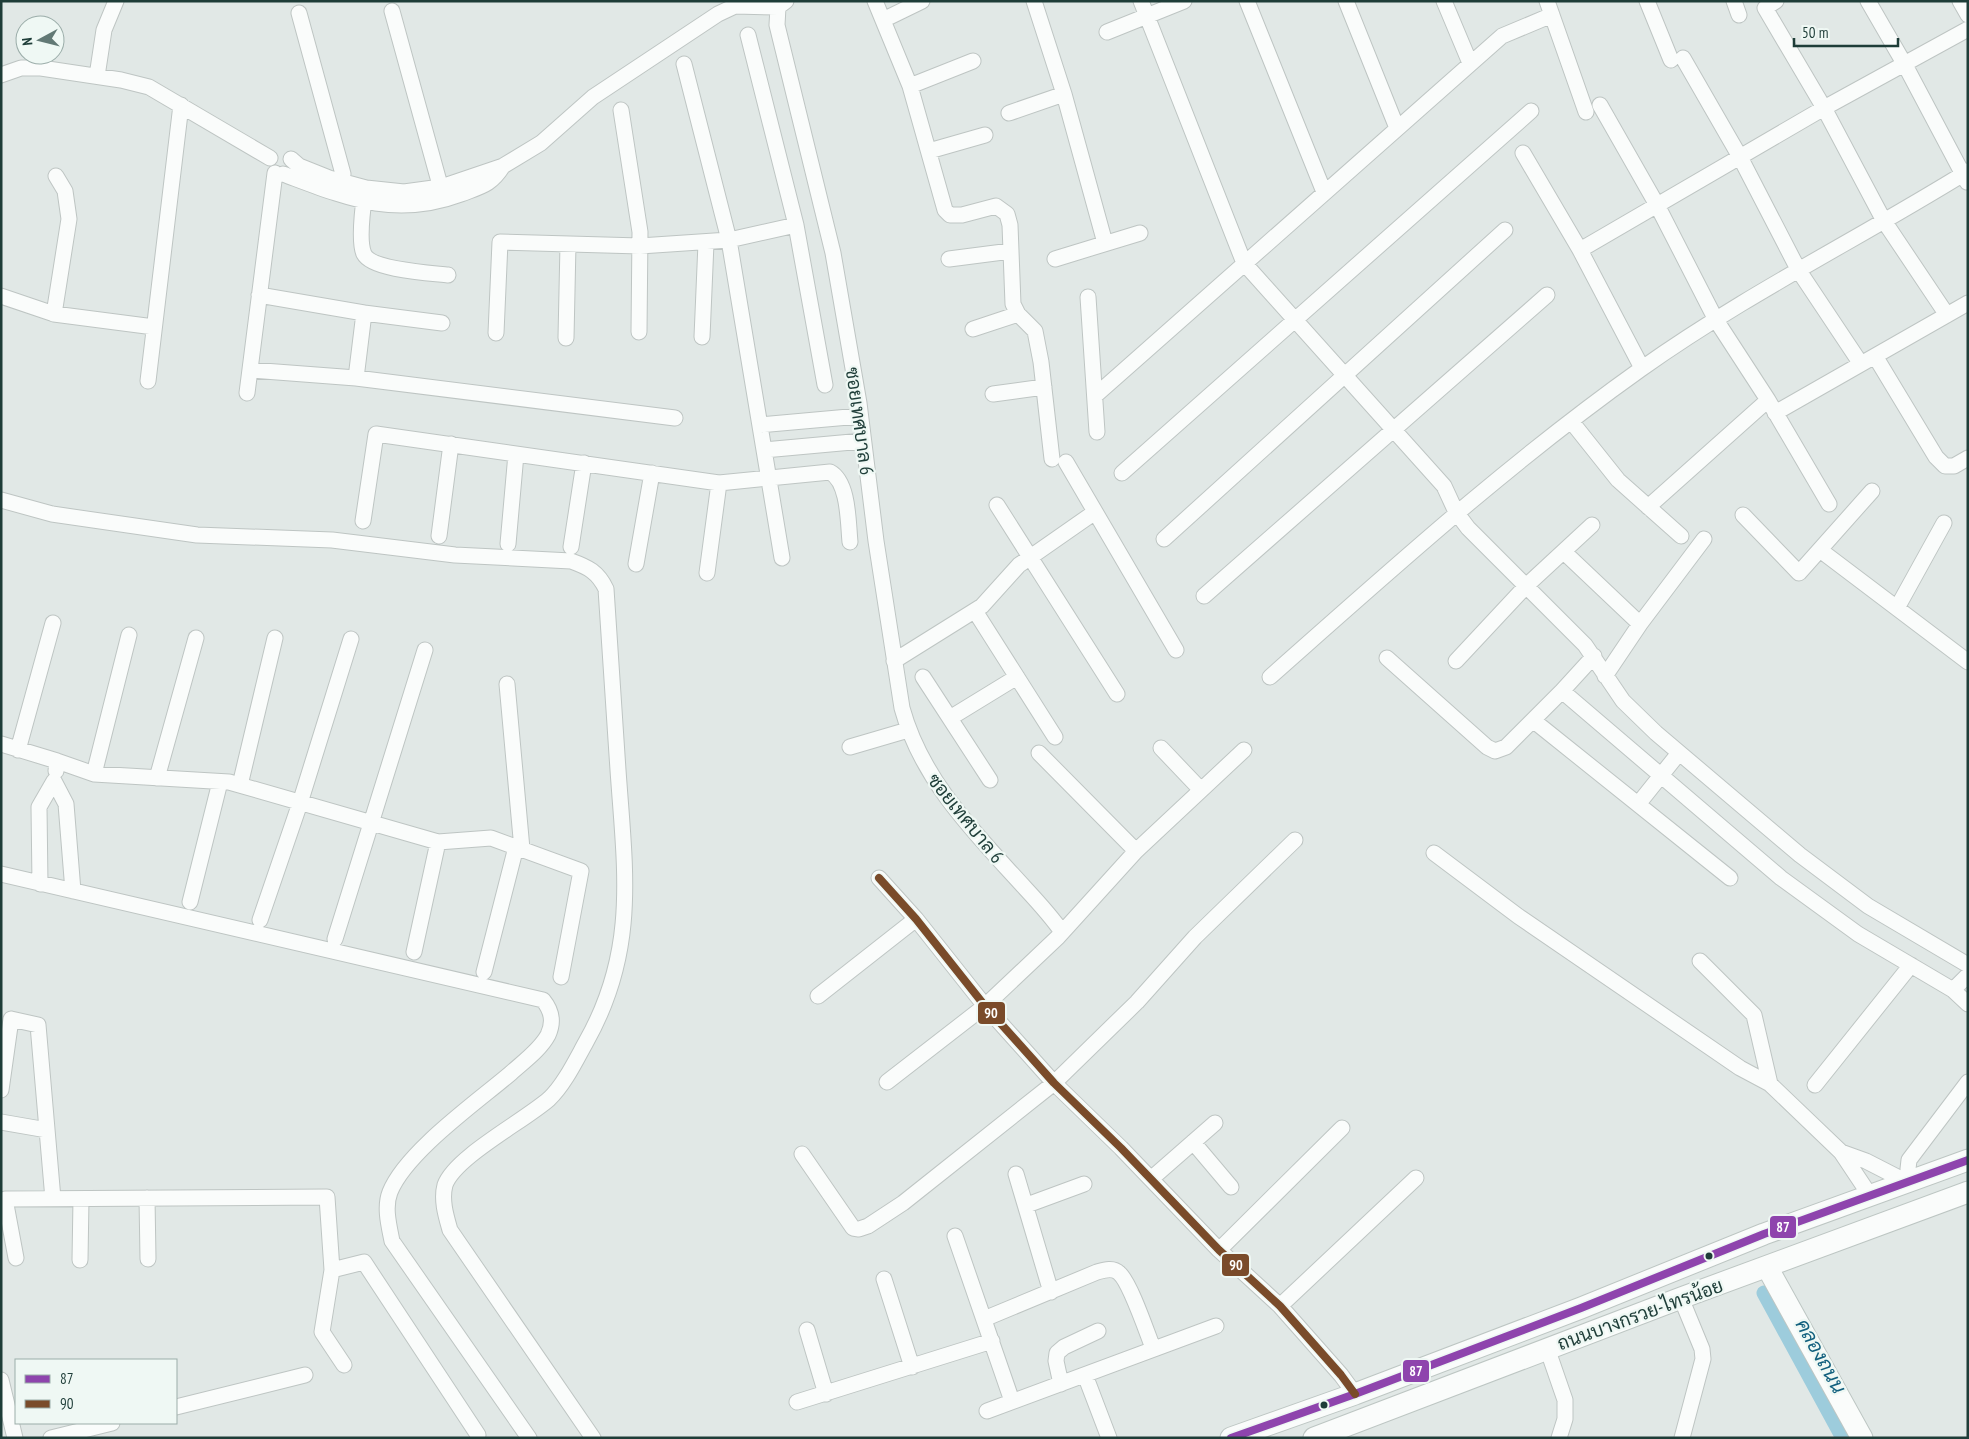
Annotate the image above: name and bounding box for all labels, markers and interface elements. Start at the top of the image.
north arrow [15,15,65,65]
scale bar [1794,15,1898,47]
text: 50 m [1802,23,1828,42]
text: N [18,37,36,46]
street label: ซอยเทศบาล 6 [841,366,879,476]
street label: ซอยเทศบาล 6 [922,768,1010,868]
line badge: 90 [977,1001,1006,1025]
text: 90 [984,1004,998,1022]
line badge: 87 [1769,1215,1797,1239]
text: 87 [1776,1218,1790,1236]
unlabelled marker [1704,1251,1714,1261]
line badge: 90 [1221,1253,1250,1277]
text: 90 [1229,1256,1243,1274]
street label: ถนนบางกรวย-ไทรน้อย [1554,1273,1726,1355]
water label: คลองถนน [1790,1314,1852,1398]
legend [15,1359,178,1424]
line badge: 87 [1402,1359,1430,1383]
text: 87 [1409,1362,1423,1380]
text: 87 [60,1369,74,1388]
text: 90 [60,1394,74,1413]
unlabelled marker [1319,1400,1329,1410]

